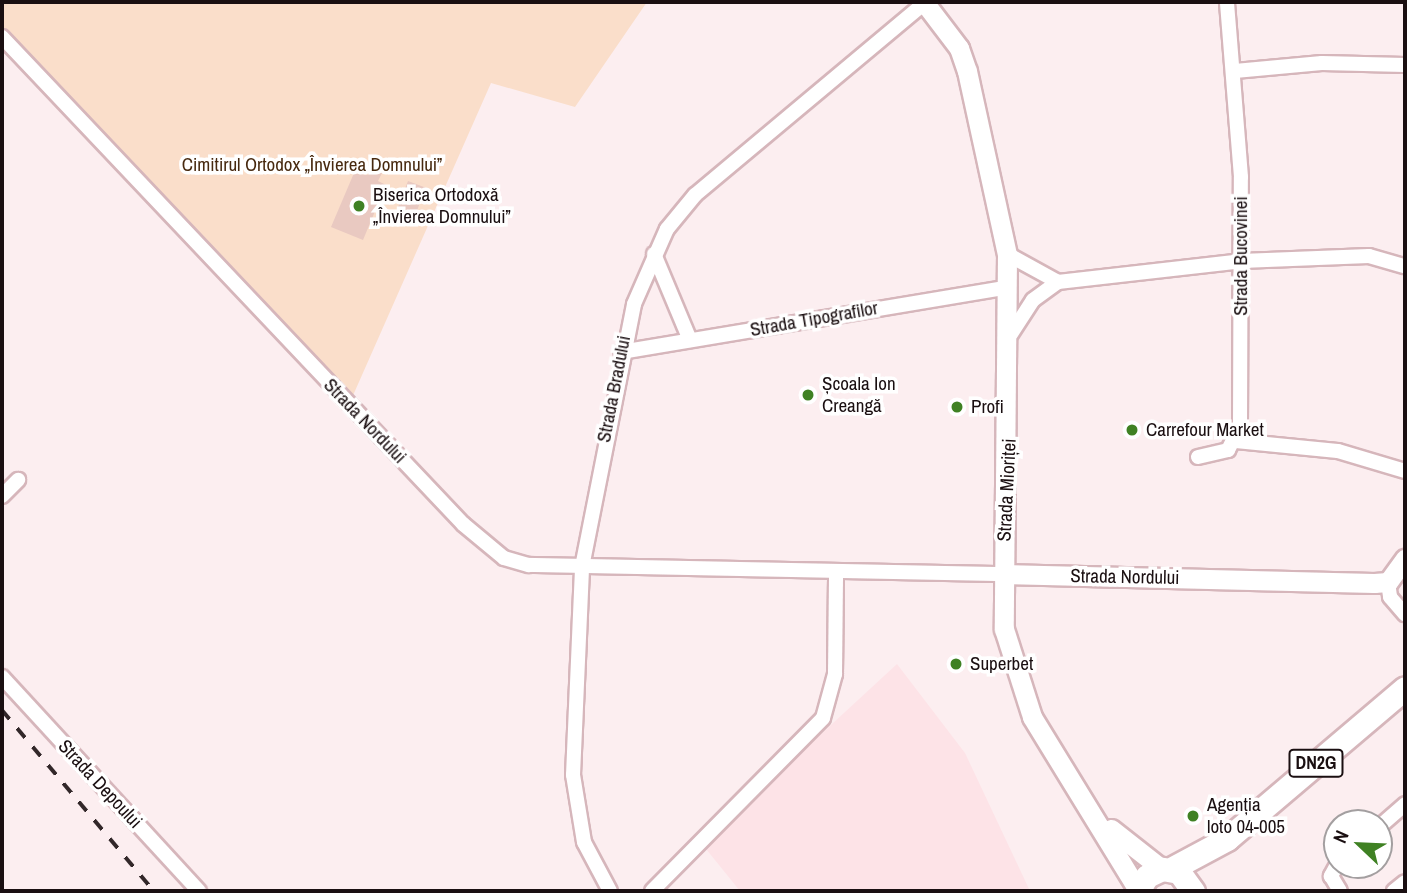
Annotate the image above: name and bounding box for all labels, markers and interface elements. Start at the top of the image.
park label: Cimitirul Ortodox „Învierea Domnului” [182,154,442,176]
place label: Biserica Ortodoxă „Învierea Domnului” [373,184,511,228]
street label: Strada Bucovinei [1230,196,1252,316]
marker: Biserica Ortodoxă „Învierea Domnului” [351,198,367,214]
street label: Strada Tipografilor [748,297,880,341]
street label: Strada Bradului [592,334,636,444]
place label: Școala Ion Creangă [822,373,896,417]
street label: Strada Nordului [319,374,411,468]
marker: Școala Ion Creangă [800,387,816,403]
place label: Profi [971,396,1004,418]
marker: Profi [949,399,965,415]
place label: Carrefour Market [1146,419,1264,441]
marker: Carrefour Market [1124,422,1140,438]
street label: Strada Mioriței [993,438,1021,542]
street label: Strada Nordului [1070,565,1180,589]
place label: Superbet [970,653,1033,675]
marker: Superbet [948,656,964,672]
street label: Strada Depoului [53,735,147,833]
road number: DN2G [1288,748,1344,778]
place label: Agenția loto 04-005 [1207,794,1285,838]
marker: Agenția loto 04-005 [1185,808,1201,824]
north arrow [1323,809,1393,879]
text: N [1326,826,1355,847]

